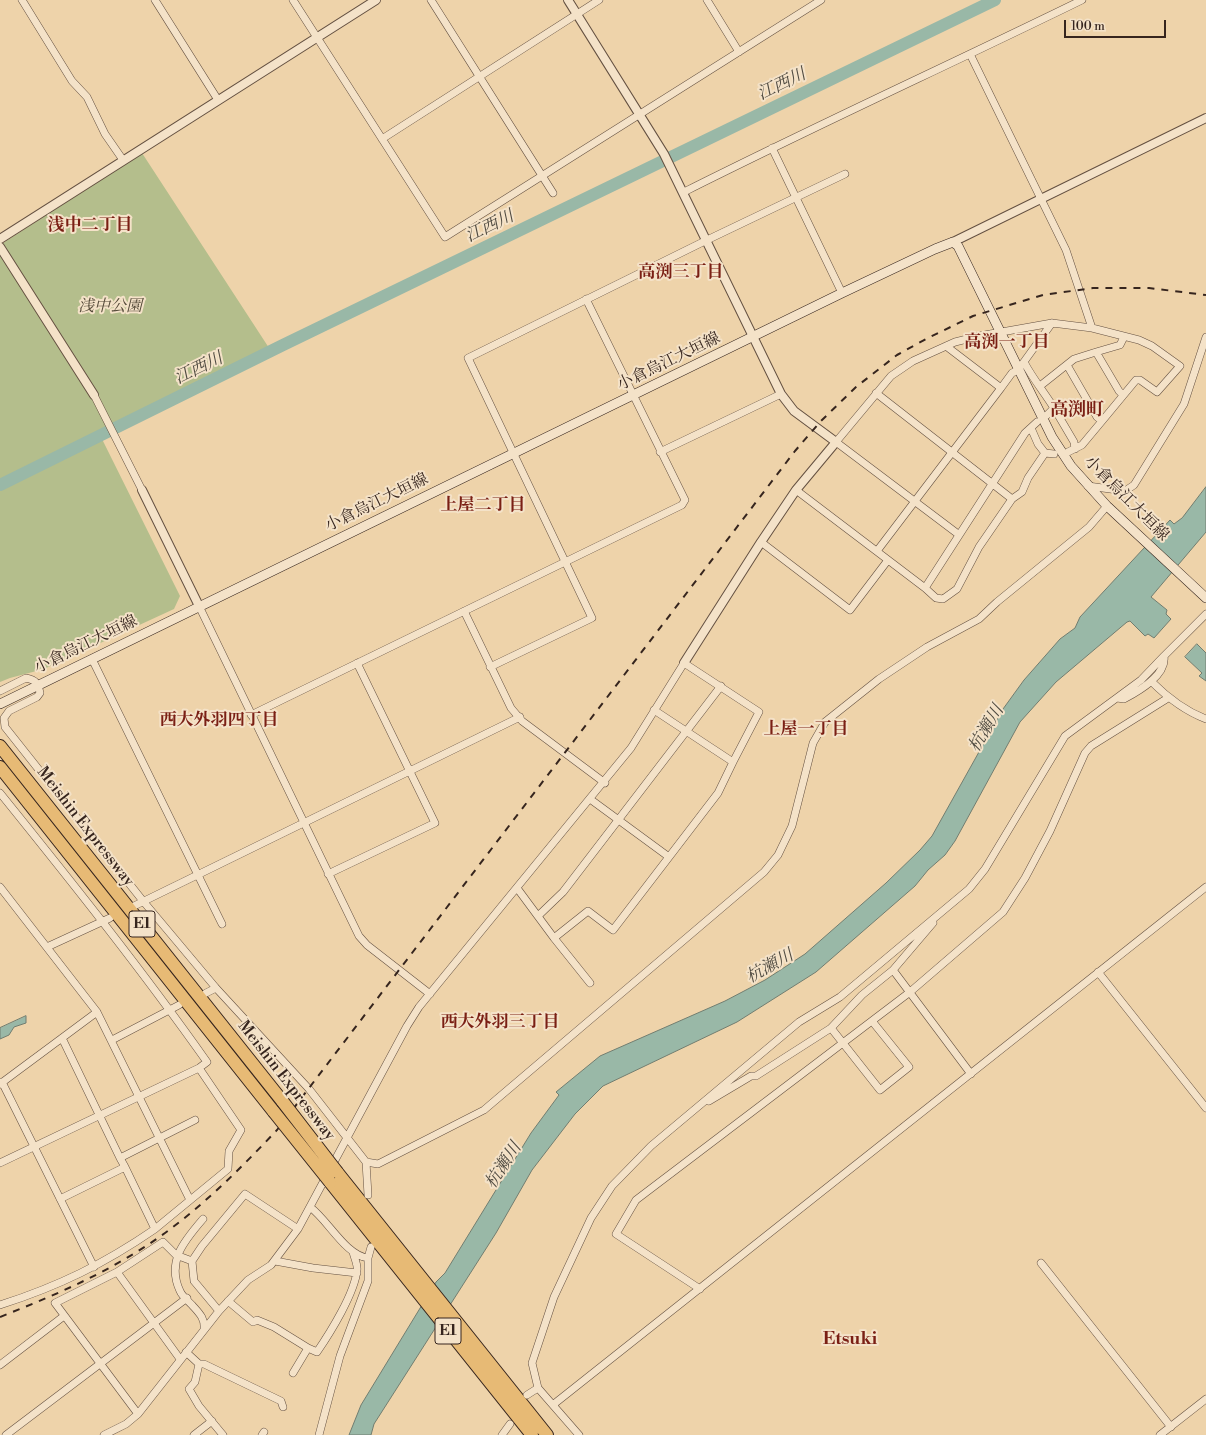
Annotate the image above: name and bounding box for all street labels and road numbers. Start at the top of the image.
street label: 小倉烏江大垣線 [614,329,724,395]
street label: 小倉烏江大垣線 [1080,453,1172,545]
street label: 小倉烏江大垣線 [322,470,432,536]
street label: 小倉烏江大垣線 [31,612,141,678]
street label: Meishin Expressway [32,763,138,891]
road number: E1 [129,911,155,937]
street label: Meishin Expressway [233,1017,339,1145]
road number: E1 [435,1318,461,1344]

